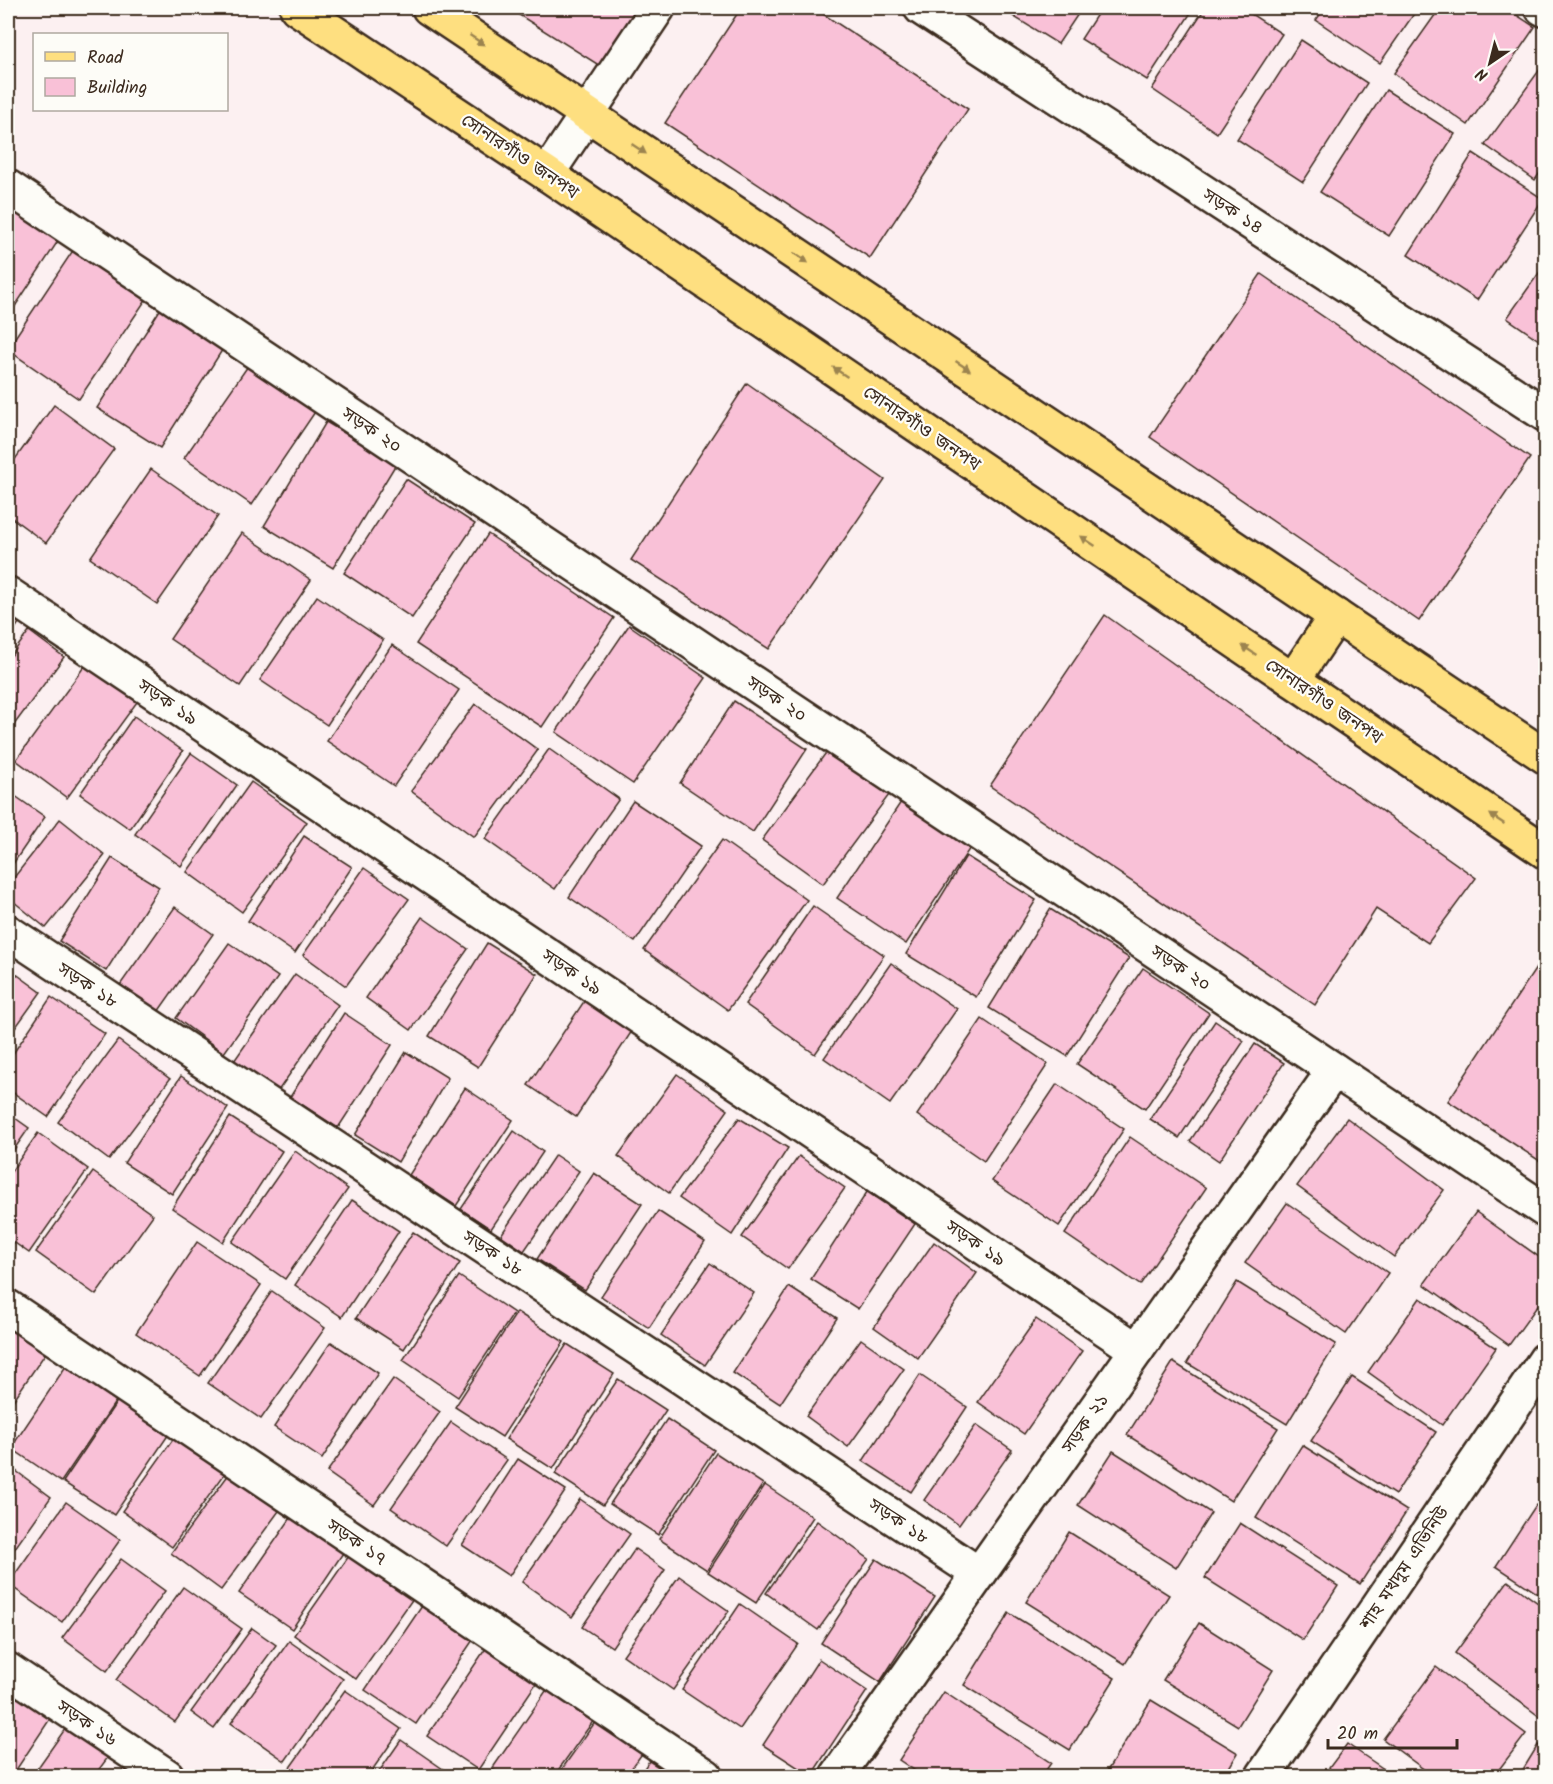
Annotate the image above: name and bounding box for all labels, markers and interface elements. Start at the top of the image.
legend [33,33,228,111]
north arrow [1460,33,1520,93]
one-way arrow [469,34,485,45]
text: Road [87,44,124,73]
text: N [1471,61,1494,87]
text: Building [87,74,147,103]
street label: সোনারগাঁও জনপথ [454,107,584,208]
one-way arrow [630,144,647,155]
street label: সড়ক ১৪ [1195,181,1268,243]
one-way arrow [793,252,809,263]
one-way arrow [955,361,971,372]
one-way arrow [832,366,848,378]
street label: সোনারগাঁও জনপথ [856,379,986,480]
street label: সড়ক ২০ [334,400,407,462]
one-way arrow [1079,535,1096,546]
one-way arrow [1241,645,1257,656]
street label: সোনারগাঁও জনপথ [1258,652,1388,753]
street label: সড়ক ২০ [739,669,812,731]
street label: সড়ক ১৯ [130,672,203,734]
one-way arrow [1489,814,1505,825]
street label: সড়ক ২০ [1143,938,1216,1000]
street label: সড়ক ১৯ [534,942,607,1004]
street label: সড়ক ১৮ [50,955,123,1017]
street label: সড়ক ১৯ [938,1213,1011,1275]
street label: সড়ক ১৮ [455,1223,528,1285]
street label: সড়ক ২১ [1055,1388,1117,1460]
street label: সড়ক ১৮ [861,1491,934,1553]
street label: শাহ মখদুম এভিনিউ [1352,1501,1458,1637]
street label: সড়ক ১৭ [319,1512,392,1574]
street label: সড়ক ১৬ [49,1693,122,1755]
scale bar [1328,1712,1457,1750]
text: 20 m [1337,1720,1378,1749]

